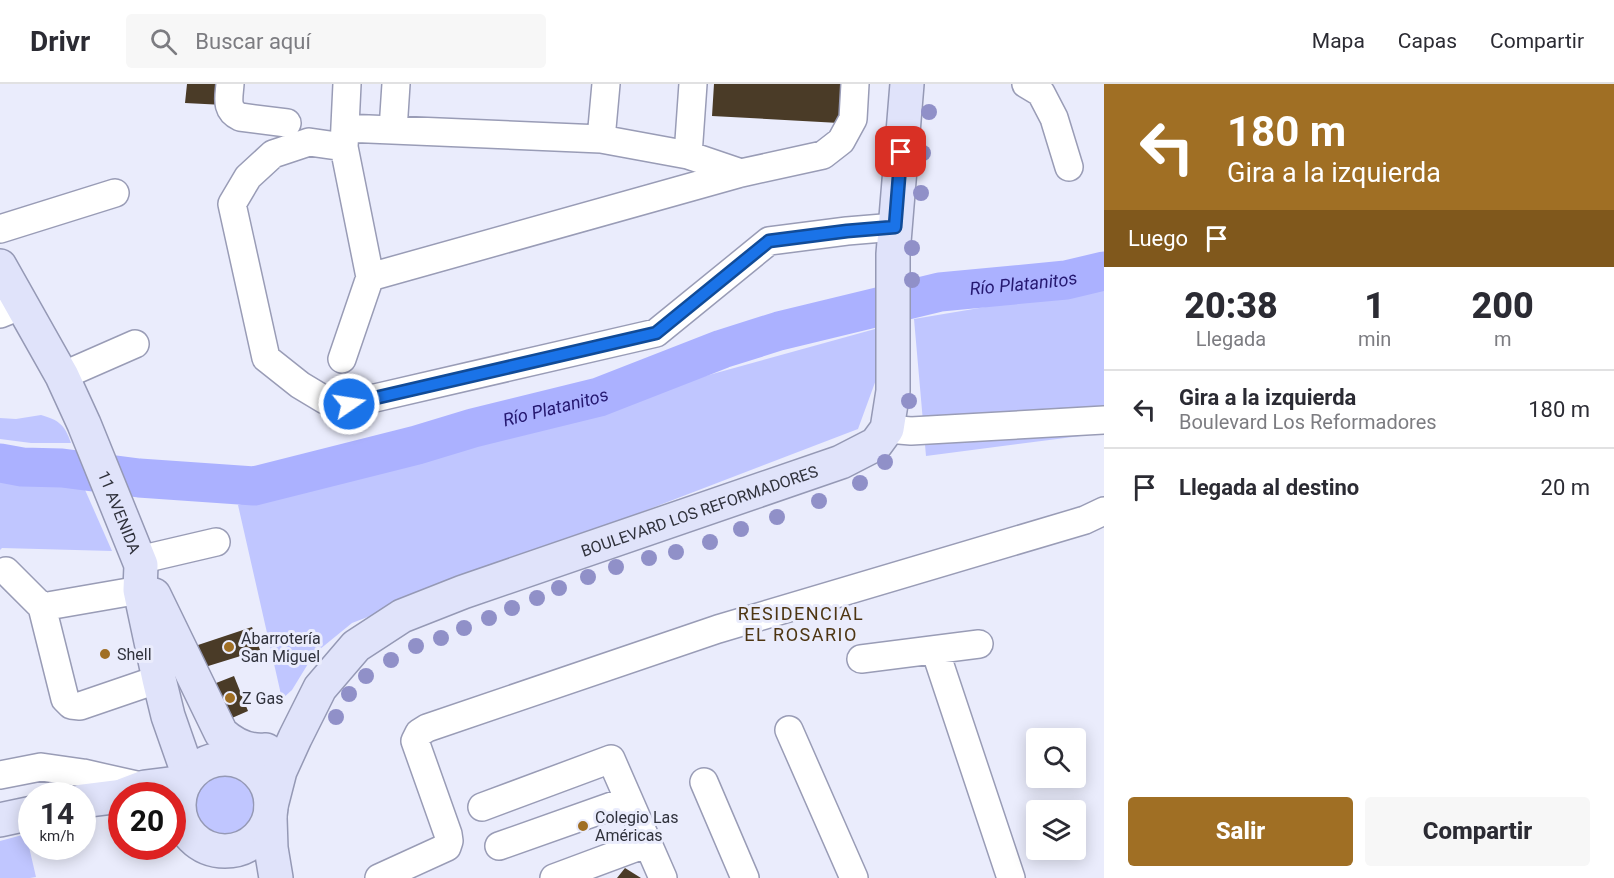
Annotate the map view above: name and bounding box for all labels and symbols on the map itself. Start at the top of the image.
pin [875,126,926,177]
water label: Río Platanitos [969,267,1079,299]
position arrow [317,372,381,436]
water label: Río Platanitos [501,383,611,430]
street label: BOULEVARD LOS REFORMADORES [579,462,820,561]
street label: 11 AVENIDA [94,468,145,557]
district label: RESIDENCIAL EL ROSARIO [738,603,864,645]
place label: Abarrotería San Miguel [241,629,321,666]
marker: Abarrotería San Miguel [222,640,236,654]
place label: Shell [117,645,152,664]
marker: Shell [98,647,112,661]
place label: Z Gas [242,689,283,708]
marker: Z Gas [223,691,237,705]
speed limit sign: 20 [108,782,186,860]
place label: Colegio Las Américas [595,808,678,845]
marker: Colegio Las Américas [576,819,590,833]

